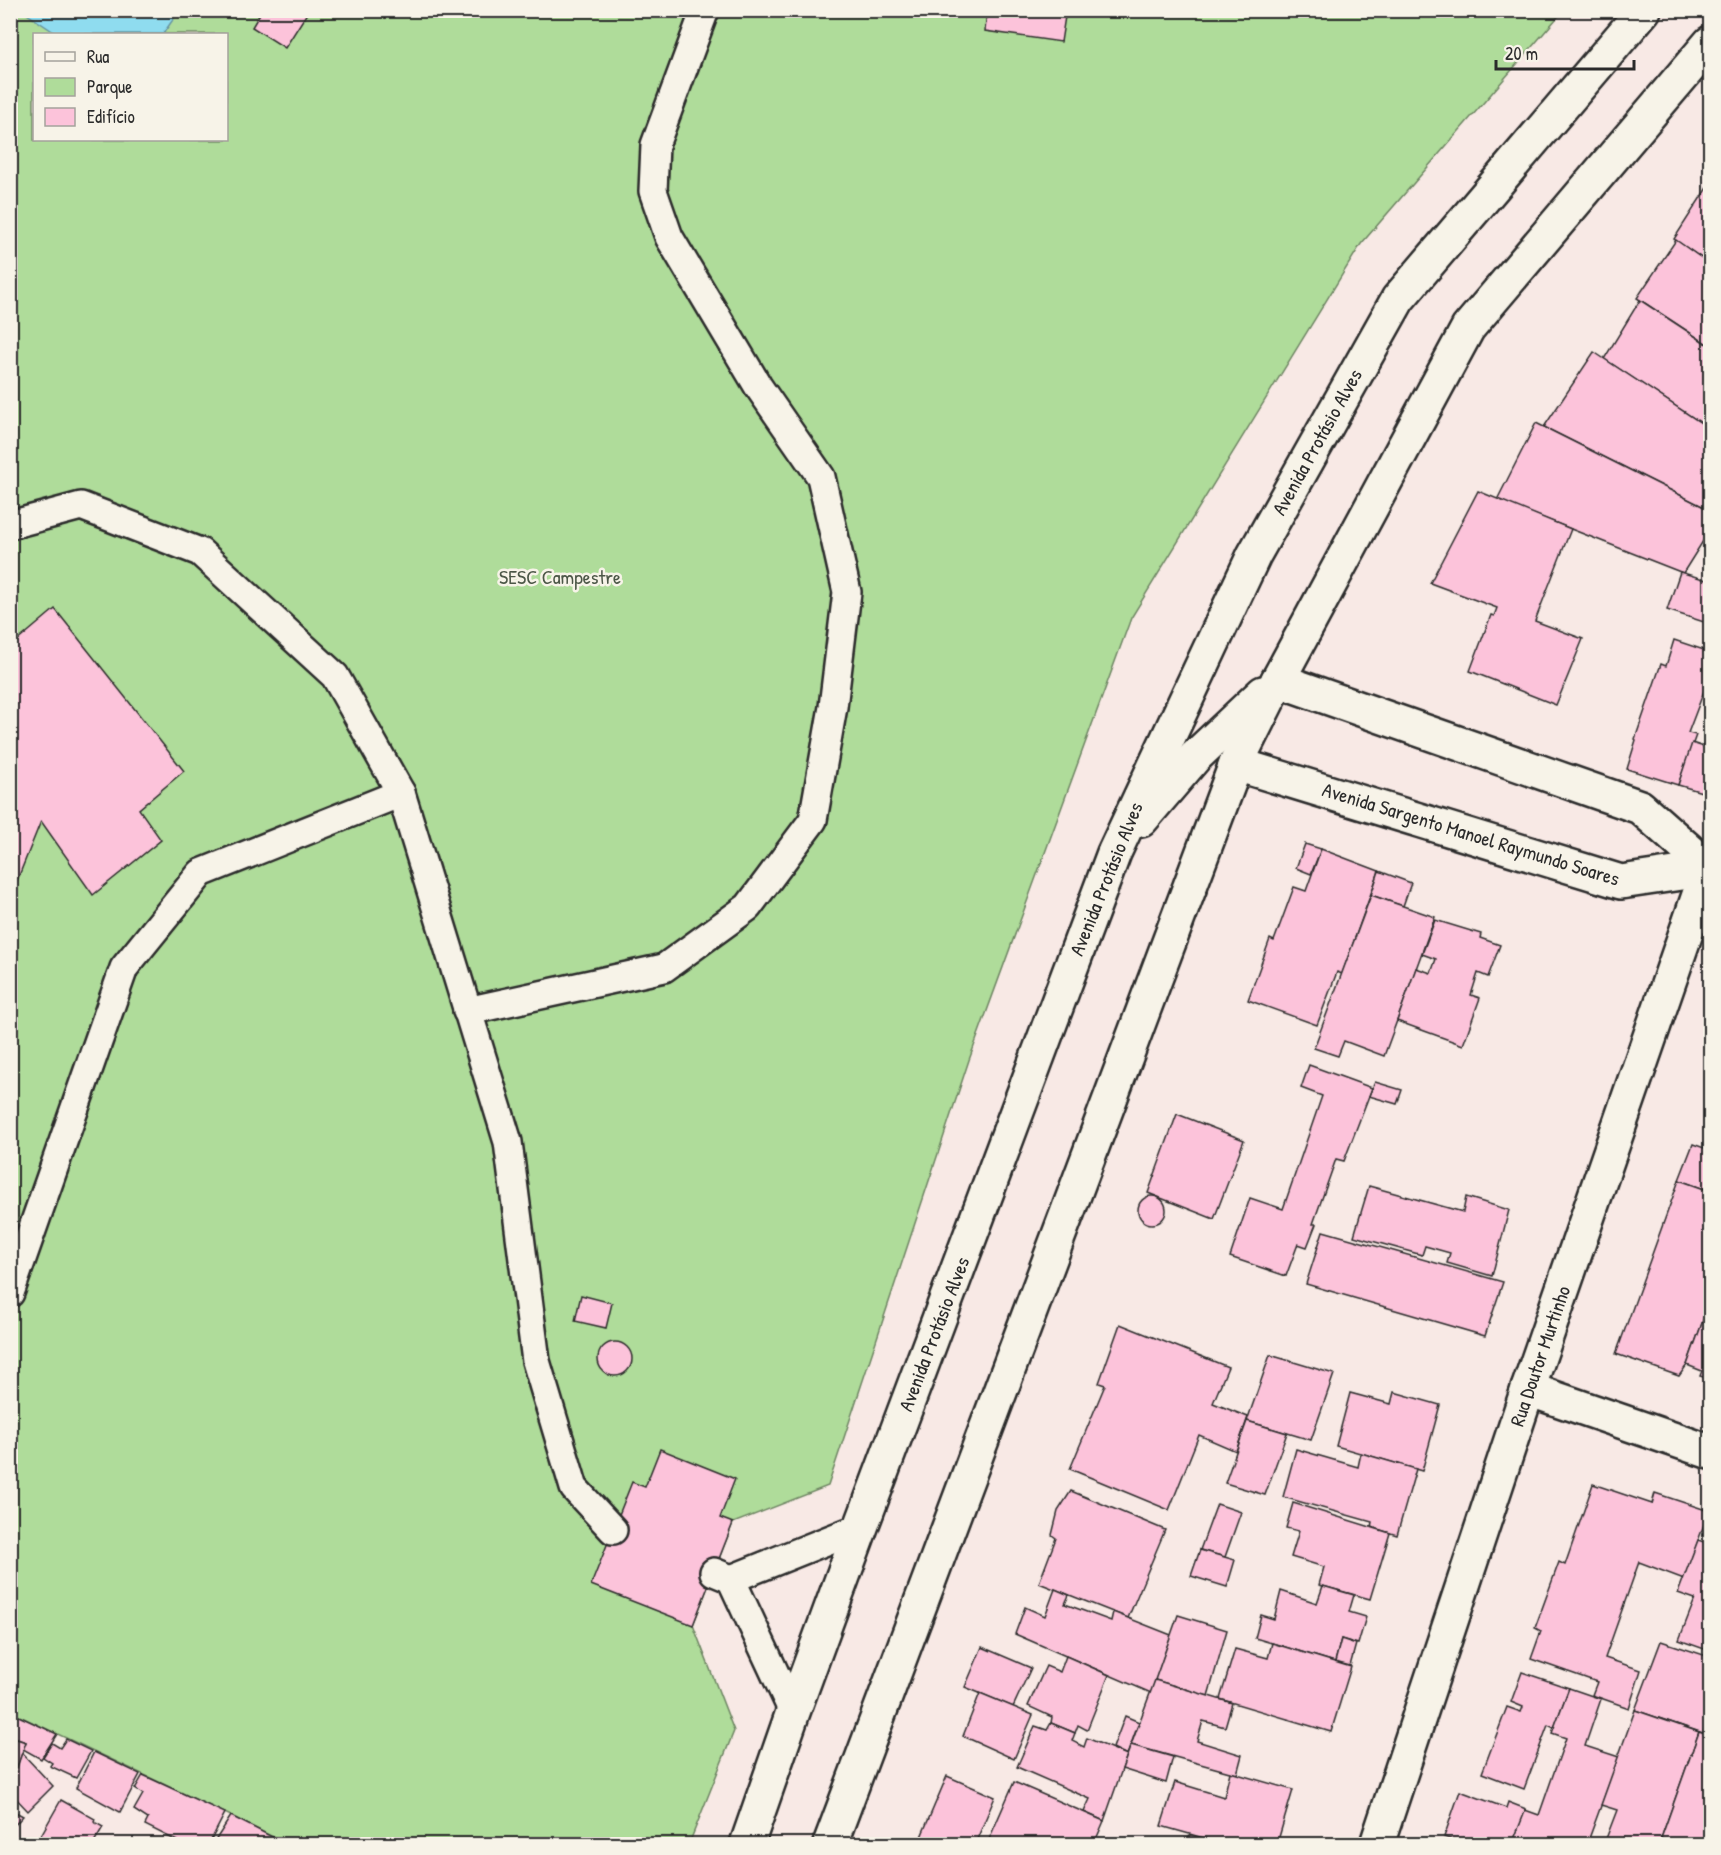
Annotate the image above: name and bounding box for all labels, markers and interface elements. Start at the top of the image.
legend [33,33,228,141]
scale bar [1496,33,1634,71]
text: 20 m [1505,41,1538,66]
text: Rua [87,44,109,69]
text: Parque [87,74,132,99]
text: Edifício [87,104,135,129]
street label: Avenida Protásio Alves [1265,364,1368,520]
park label: SESC Campestre [499,563,621,590]
street label: Avenida Sargento Manoel Raymundo Soares [1319,775,1623,892]
street label: Avenida Protásio Alves [1062,798,1149,960]
street label: Avenida Protásio Alves [892,1253,975,1415]
street label: Rua Doutor Murtinho [1503,1282,1576,1430]

